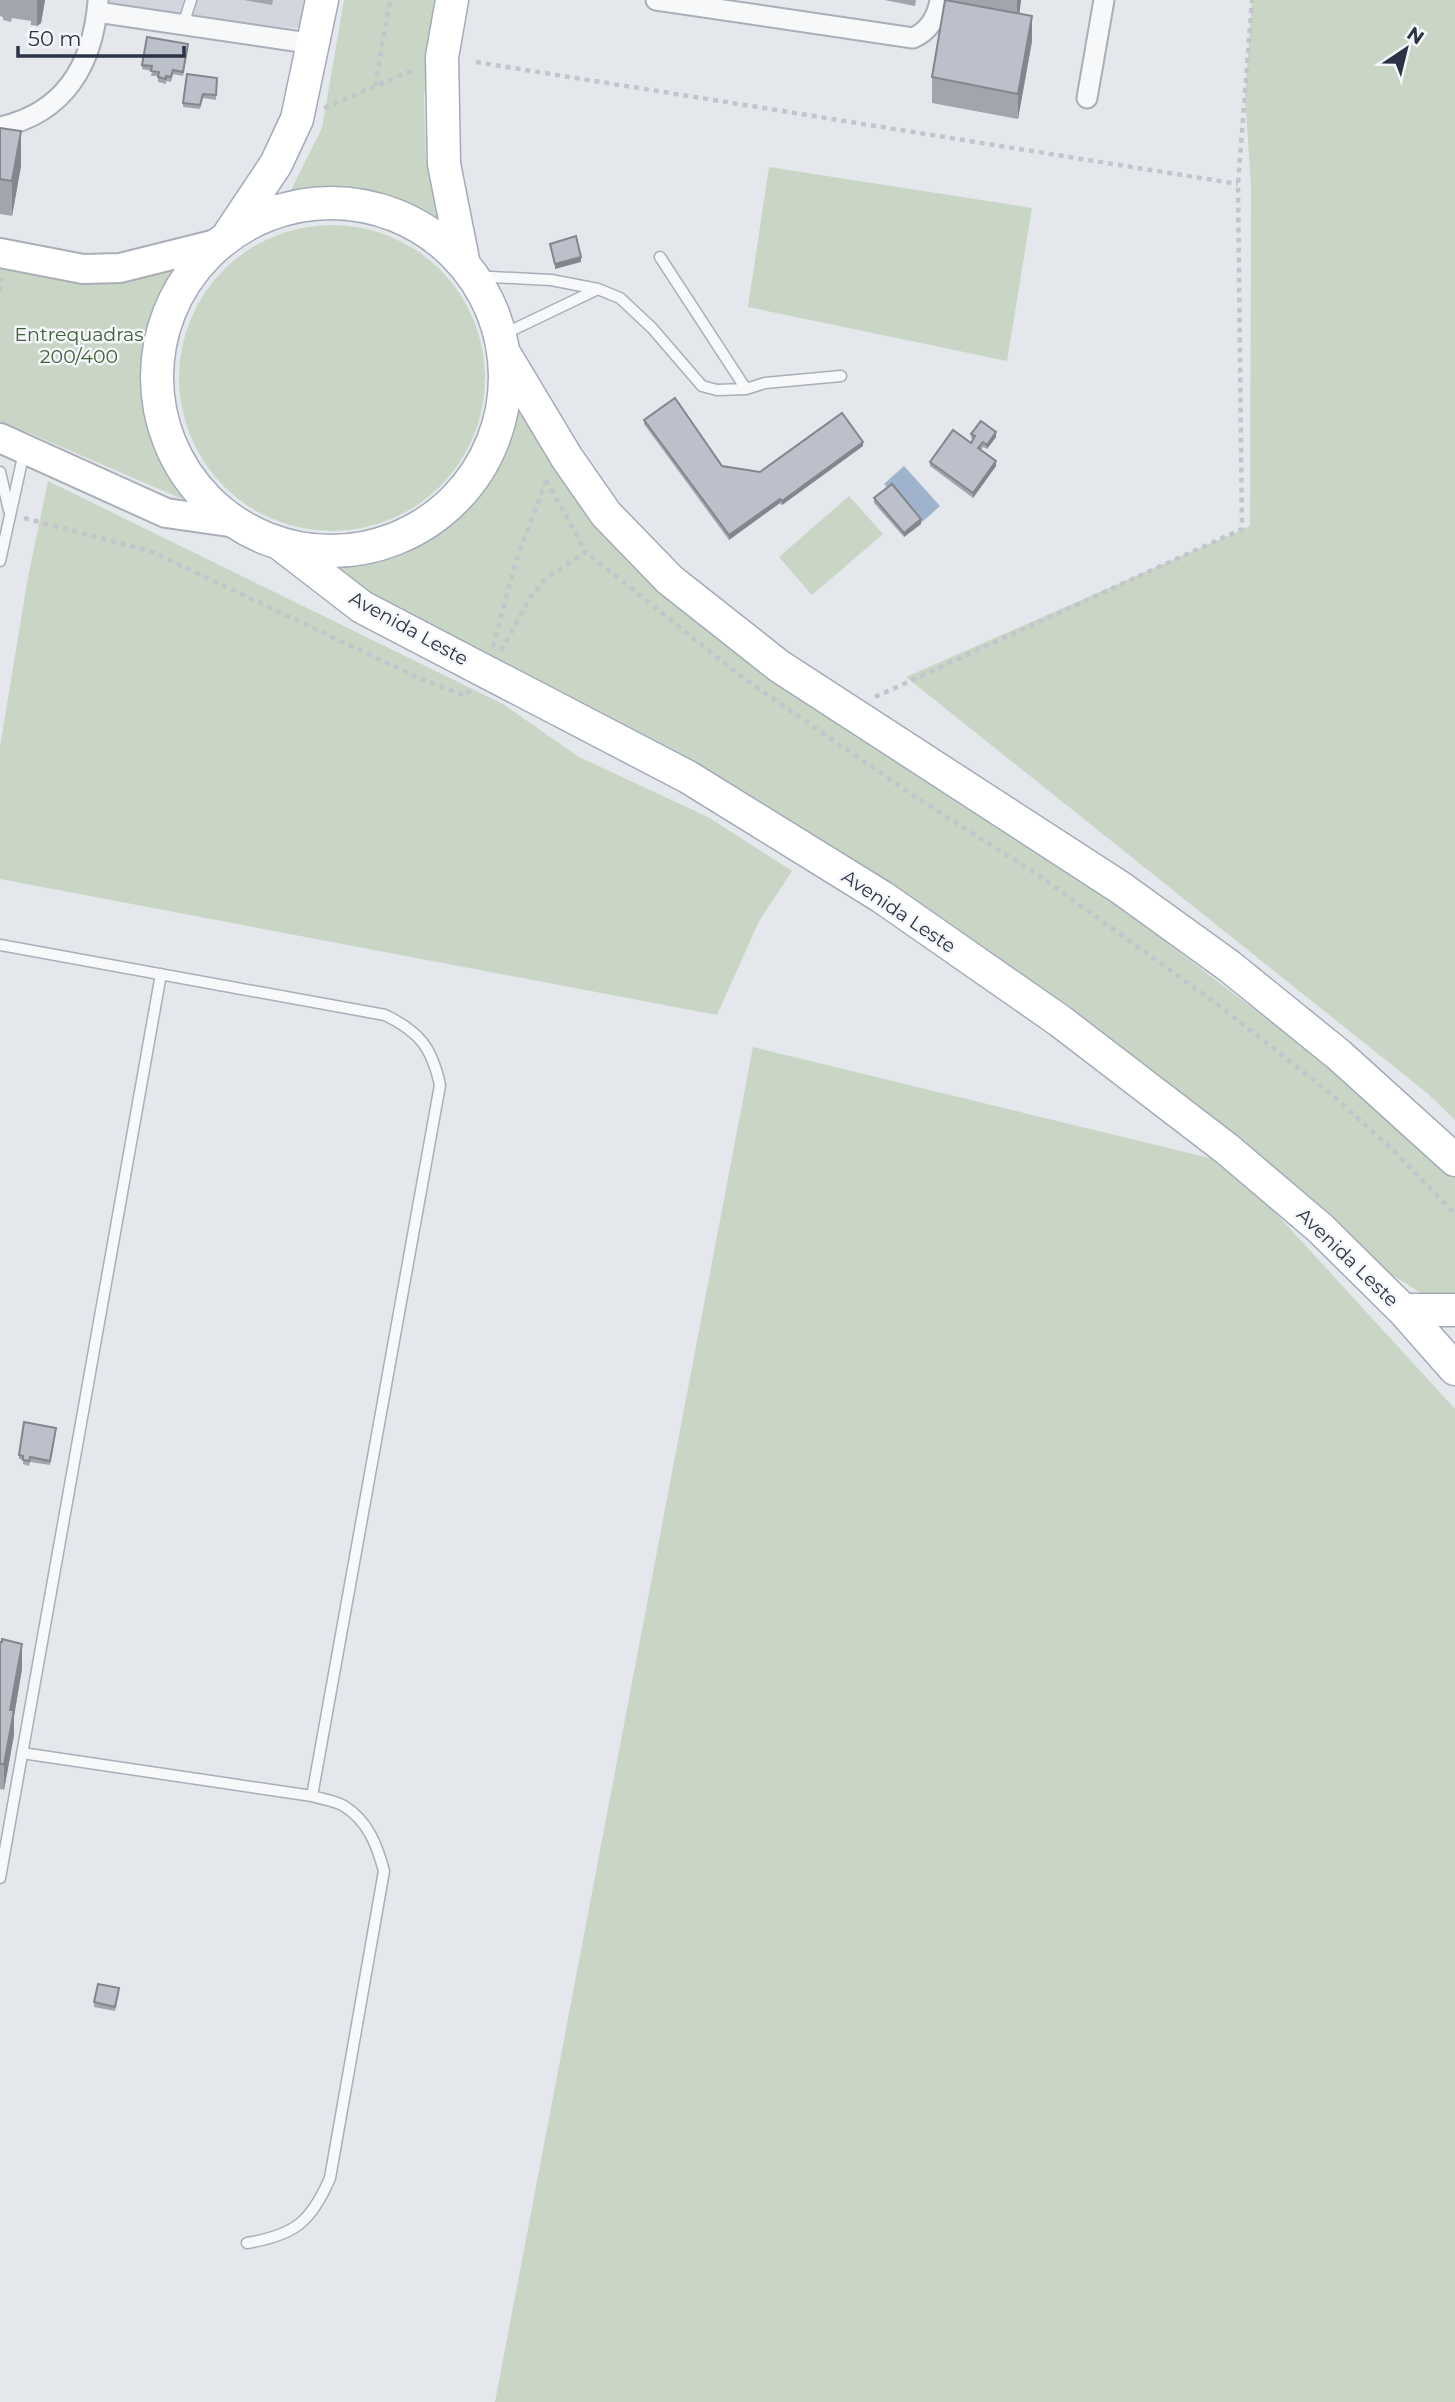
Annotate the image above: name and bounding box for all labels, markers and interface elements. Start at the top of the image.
scale bar [18,14,184,58]
north arrow [1371,14,1441,84]
text: N [1403,22,1428,49]
text: 50 m [28,26,82,51]
park label: Entrequadras 200/400 [14,323,144,368]
street label: Avenida Leste [345,586,472,671]
street label: Avenida Leste [837,865,960,958]
street label: Avenida Leste [1292,1203,1403,1312]

